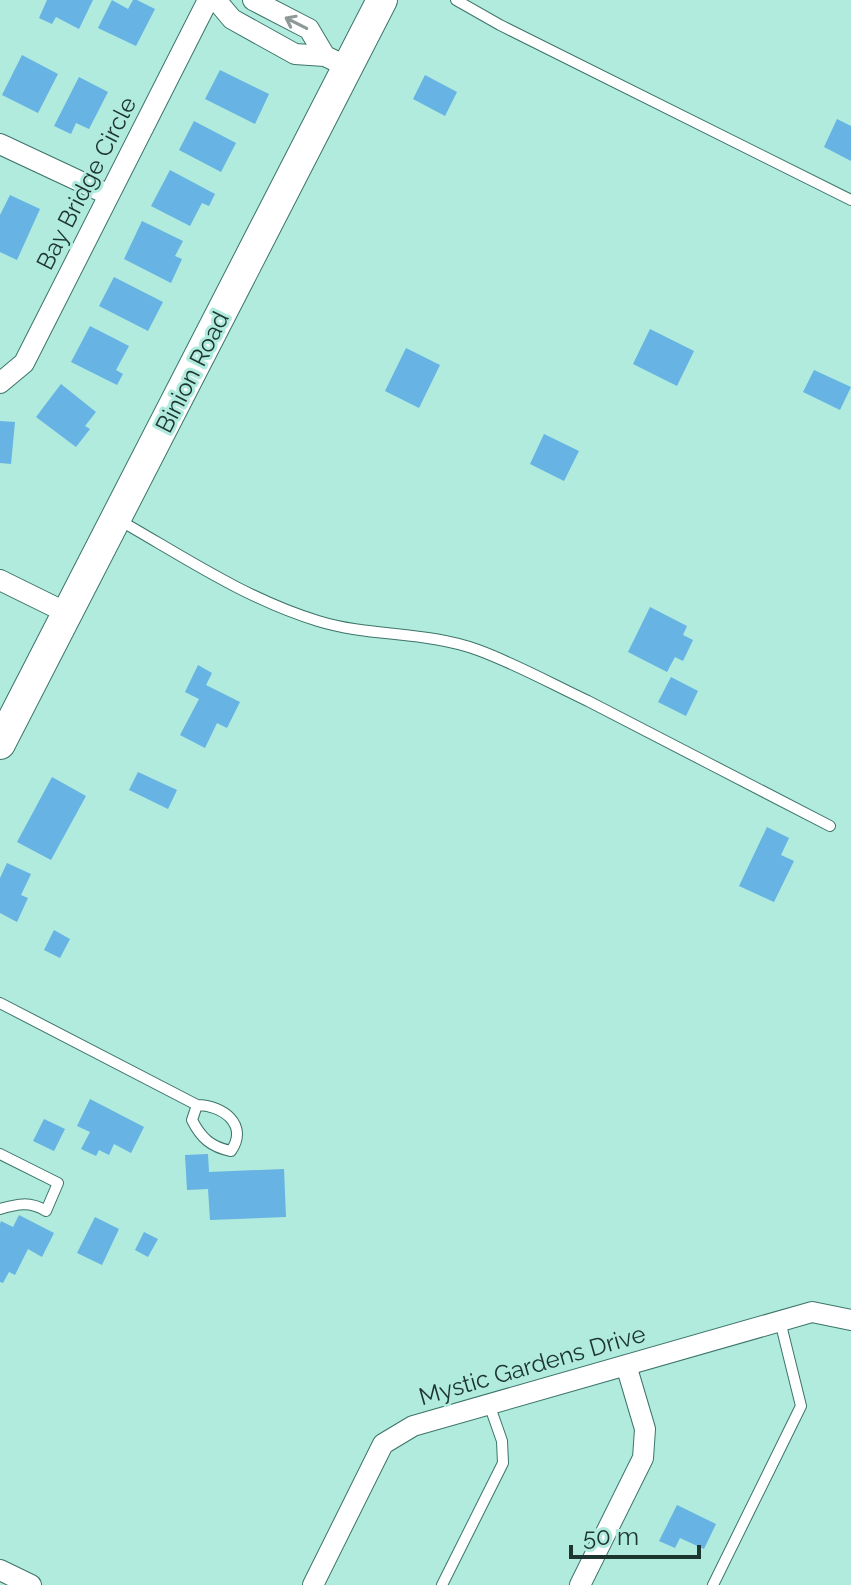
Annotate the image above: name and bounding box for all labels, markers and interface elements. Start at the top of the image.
one-way arrow [285,14,309,30]
street label: Bay Bridge Circle [30,92,142,274]
street label: Binion Road [149,306,235,438]
street label: Mystic Gardens Drive [415,1319,649,1411]
scale bar [571,1509,699,1559]
text: 50 m [583,1522,639,1551]

